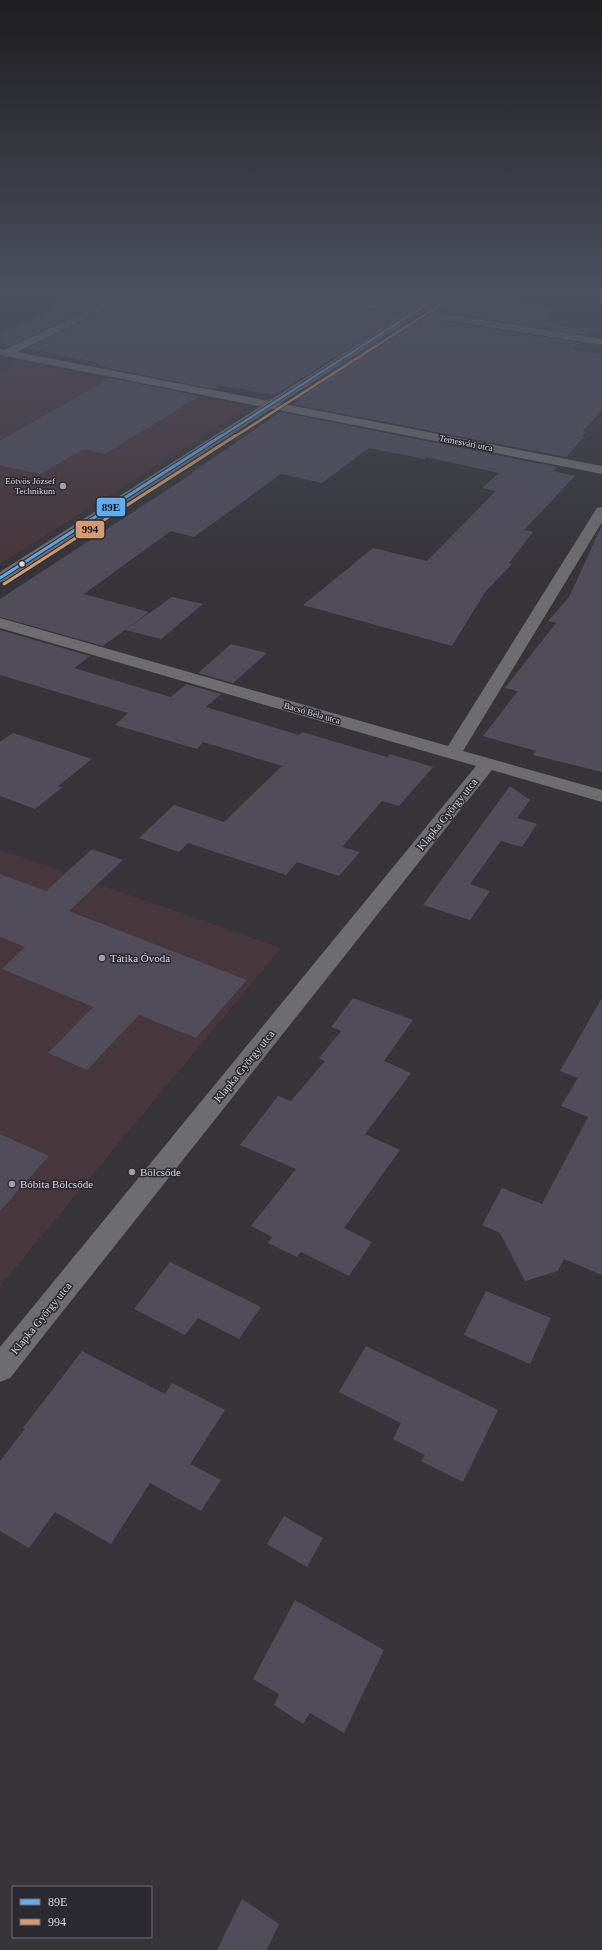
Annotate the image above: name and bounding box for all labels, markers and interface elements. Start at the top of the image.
street label: Temesvári utca [438,433,494,453]
place label: Eötvös József Technikum [5,476,55,496]
marker: Eötvös József Technikum [58,481,68,491]
line badge: 89E [96,497,126,517]
text: 89E [102,501,120,513]
line badge: 994 [75,520,105,539]
text: 994 [82,523,99,535]
unlabelled marker [17,559,27,569]
street label: Bacsó Béla utca [283,700,341,726]
street label: Klapka György utca [414,776,480,852]
place label: Tátika Óvoda [110,952,170,964]
marker: Tátika Óvoda [97,953,107,963]
street label: Klapka György utca [211,1028,277,1104]
place label: Bölcsőde [140,1166,181,1178]
marker: Bölcsőde [127,1167,137,1177]
place label: Bóbita Bölcsőde [20,1178,93,1190]
marker: Bóbita Bölcsőde [7,1179,17,1189]
street label: Klapka György utca [8,1280,74,1356]
legend [12,1886,152,1938]
text: 89E [48,1895,67,1909]
text: 994 [48,1915,66,1929]

